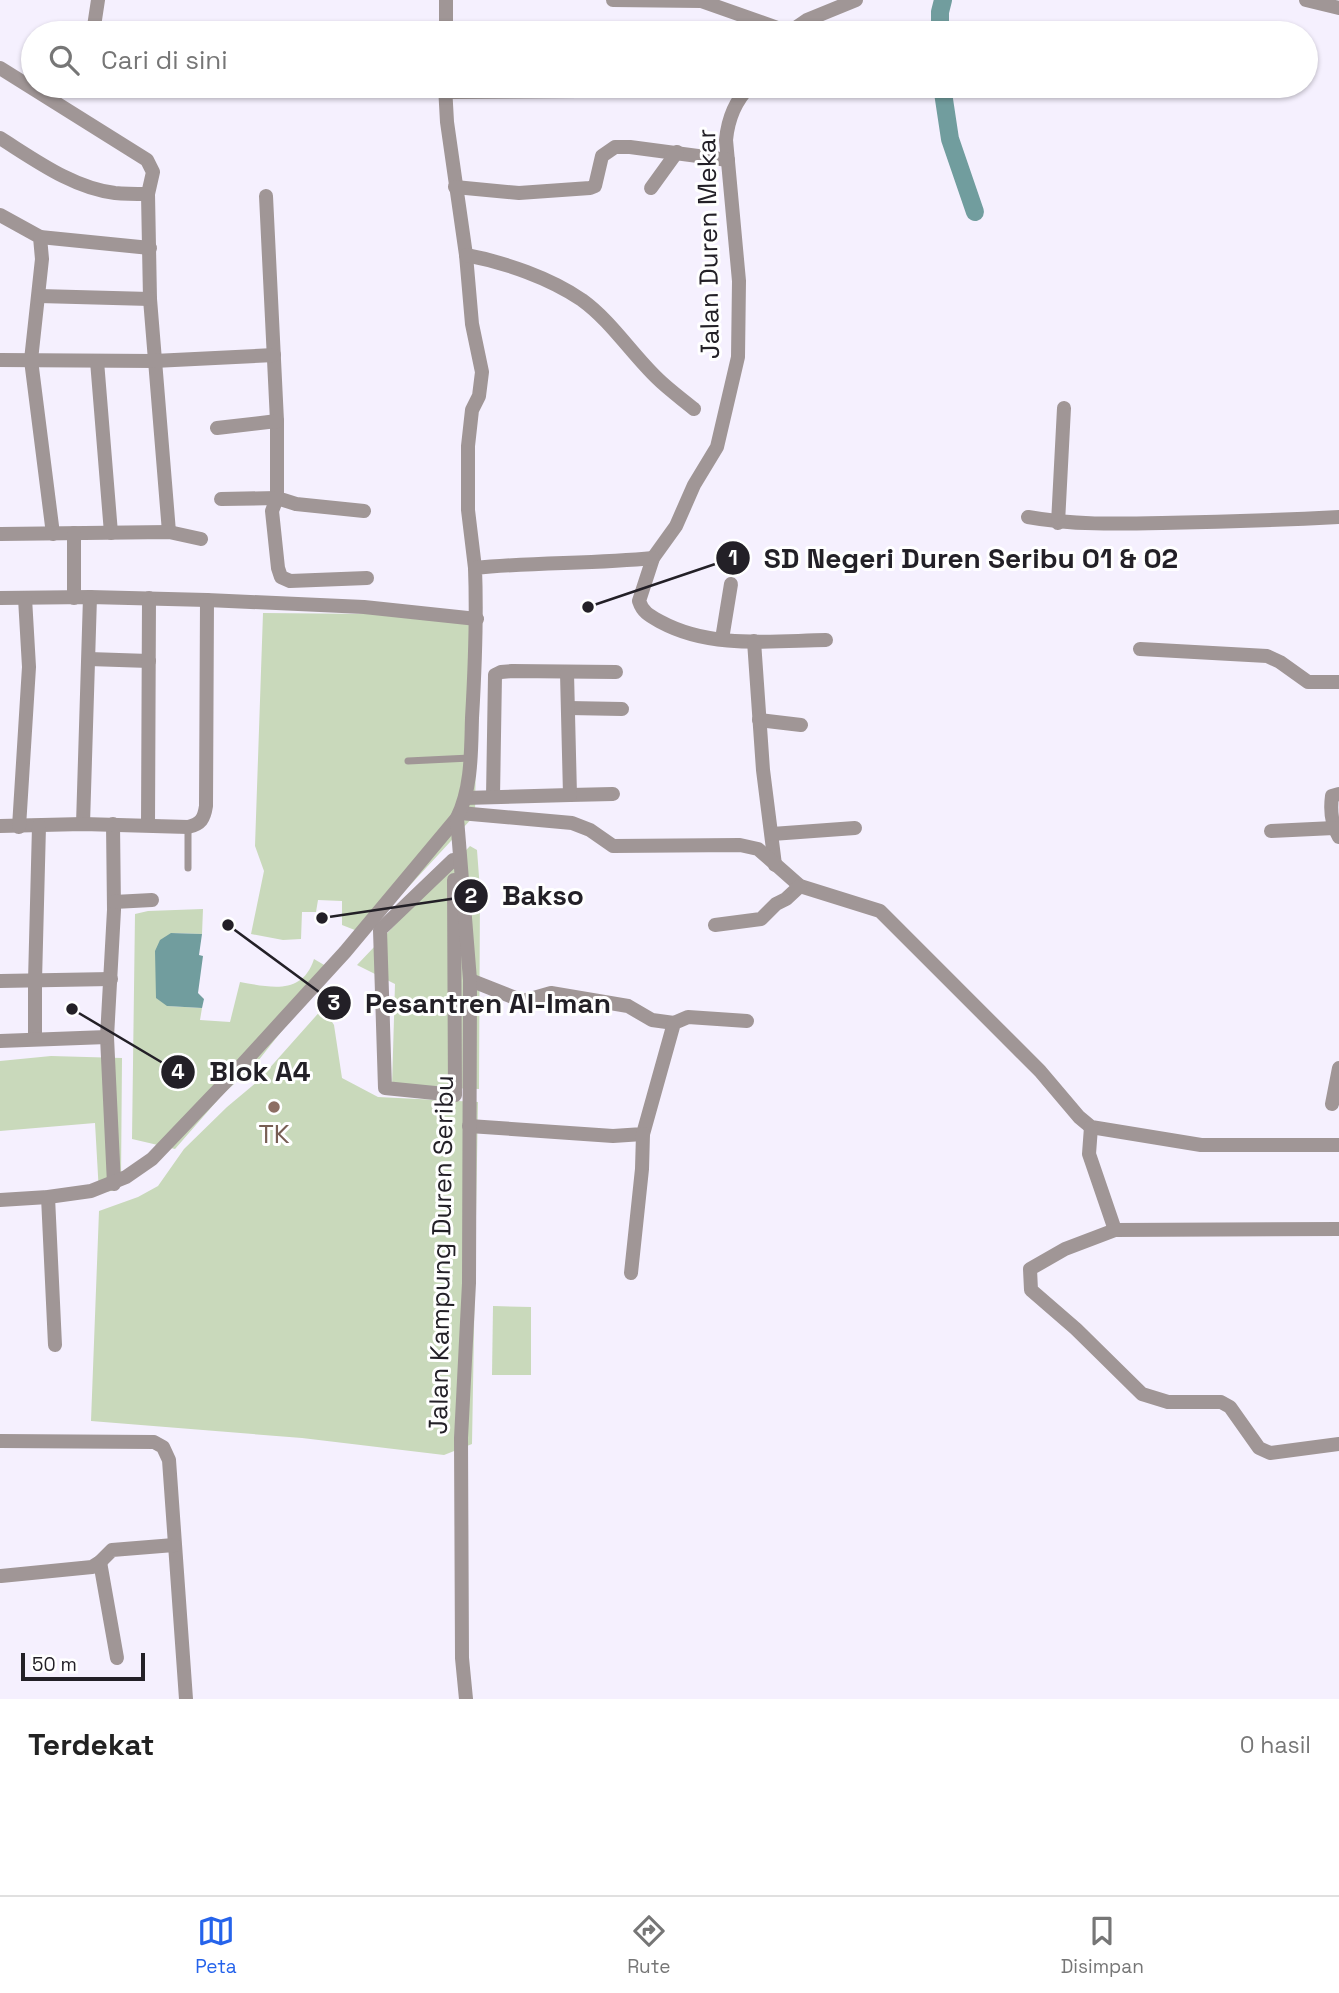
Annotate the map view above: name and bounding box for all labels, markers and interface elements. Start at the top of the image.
search box [21,21,1318,98]
icon: search [45,41,83,79]
text: Cari di sini [101,43,228,77]
street label: Jalan Duren Mekar [689,128,727,360]
callout: SD Negeri Duren Seribu 01 & 02 [715,534,1193,583]
text: SD Negeri Duren Seribu 01 & 02 [764,540,1178,576]
text: 1 [728,544,738,571]
callout: Bakso [453,871,598,920]
text: Bakso [502,877,584,913]
text: 2 [465,882,477,909]
callout: Pesantren Al-Iman [316,979,625,1028]
text: Pesantren Al-Iman [365,985,611,1021]
text: 3 [328,989,340,1016]
callout: Blok A4 [160,1047,325,1096]
text: Blok A4 [209,1053,311,1089]
text: 4 [171,1058,185,1085]
street label: Jalan Kampung Duren Seribu [421,1075,461,1435]
marker: TK [266,1099,282,1115]
place label: TK [258,1117,290,1151]
scale bar [21,1650,145,1682]
text: 50 m [32,1652,77,1677]
text: Terdekat [28,1725,154,1764]
text: 0 hasil [1240,1730,1311,1760]
tab: Peta [195,1912,237,1979]
tab: Rute [627,1912,670,1979]
tab: Disimpan [1061,1912,1144,1979]

